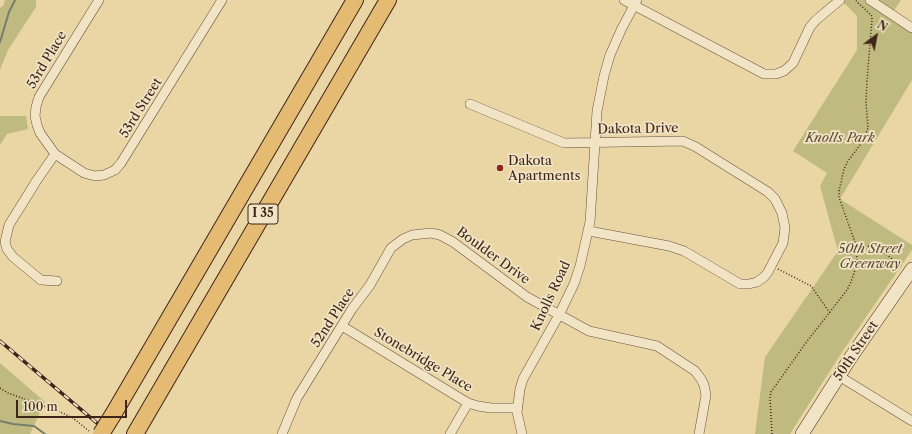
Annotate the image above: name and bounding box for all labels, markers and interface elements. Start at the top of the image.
north arrow [856,16,896,56]
text: N [875,17,890,34]
street label: 53rd Place [24,28,70,92]
street label: 53rd Street [116,75,166,141]
street label: Dakota Drive [597,120,679,138]
park label: Knolls Park [805,130,875,146]
place label: Dakota Apartments [508,153,580,184]
marker: Dakota Apartments [495,163,505,173]
road number: I 35 [248,204,278,224]
street label: Boulder Drive [453,224,533,288]
park label: 50th Street Greenway [838,241,902,272]
street label: Knolls Road [528,259,574,333]
street label: 52nd Place [308,285,358,351]
street label: 50th Street [830,318,882,384]
street label: Stonebridge Place [371,324,475,396]
scale bar [18,392,129,418]
text: 100 m [23,399,58,414]

